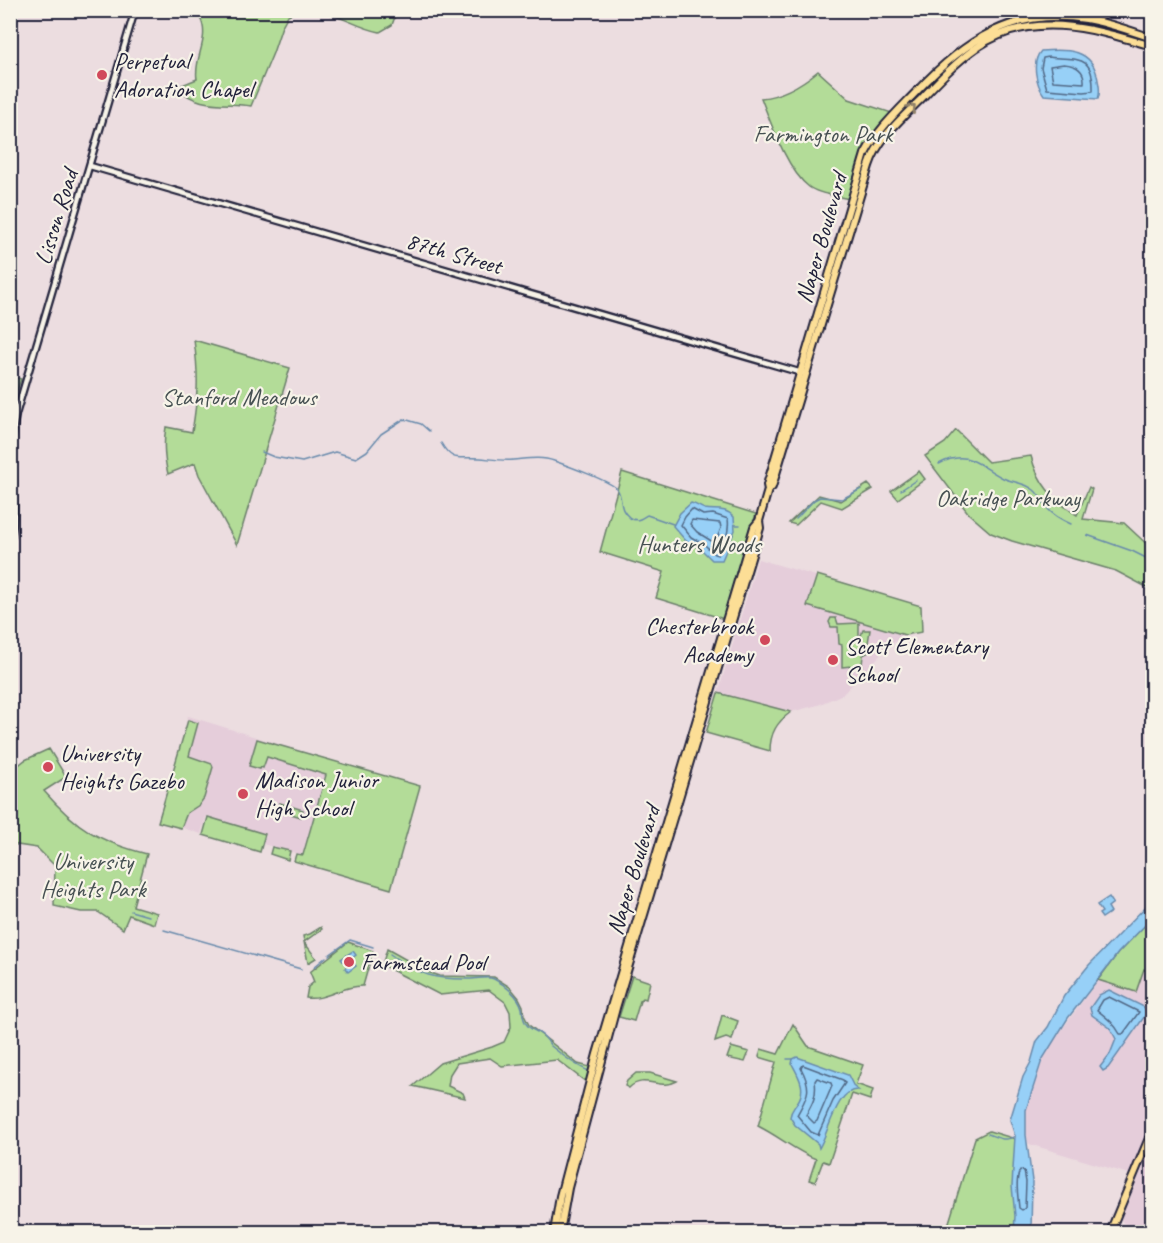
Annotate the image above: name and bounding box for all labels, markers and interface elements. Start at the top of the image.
place label: Perpetual Adoration Chapel [114,46,256,104]
marker: Perpetual Adoration Chapel [95,68,109,82]
one-way arrow [905,104,916,114]
park label: Farmington Park [754,119,895,149]
street label: Lisson Road [27,163,86,268]
street label: Naper Boulevard [788,166,855,306]
street label: 87th Street [403,225,507,281]
park label: Stanford Meadows [162,382,318,412]
park label: Oakridge Parkway [936,483,1082,513]
park label: Hunters Woods [637,529,763,559]
place label: Chesterbrook Academy [645,611,755,669]
place label: Scott Elementary School [845,631,990,689]
marker: Chesterbrook Academy [758,633,772,647]
marker: Scott Elementary School [826,653,840,667]
place label: University Heights Gazebo [60,738,185,796]
marker: University Heights Gazebo [41,760,55,774]
place label: Madison Junior High School [255,765,380,823]
marker: Madison Junior High School [236,787,250,801]
street label: Naper Boulevard [599,798,668,938]
park label: University Heights Park [40,846,148,904]
place label: Farmstead Pool [361,947,489,977]
marker: Farmstead Pool [342,955,356,969]

